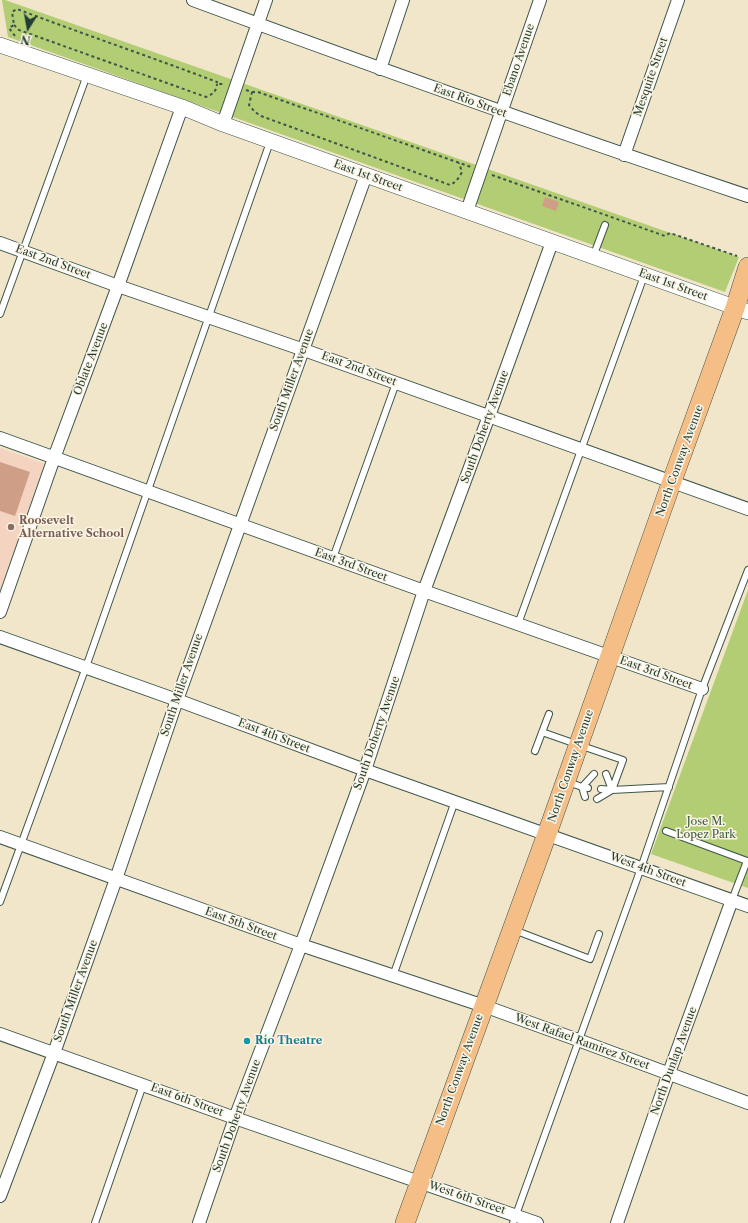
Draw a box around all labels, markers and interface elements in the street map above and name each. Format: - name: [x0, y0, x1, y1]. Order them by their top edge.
- north arrow: [8, 8, 48, 48]
- street label: Ebano Avenue: [500, 22, 538, 98]
- text: N: [20, 32, 32, 48]
- street label: Mesquite Street: [631, 36, 671, 118]
- street label: East Rio Street: [431, 82, 509, 120]
- street label: East 1st Street: [332, 157, 404, 195]
- street label: East 2nd Street: [14, 242, 92, 282]
- street label: East 1st Street: [637, 266, 709, 304]
- street label: Oblate Avenue: [71, 321, 111, 397]
- street label: South Miller Avenue: [267, 327, 317, 433]
- street label: East 2nd Street: [320, 349, 398, 389]
- street label: South Doherty Avenue: [458, 369, 512, 485]
- street label: North Conway Avenue: [654, 403, 706, 519]
- place label: Roosevelt Alternative School: [19, 514, 124, 540]
- marker: Roosevelt Alternative School: [6, 522, 16, 532]
- street label: East 3rd Street: [313, 546, 389, 584]
- street label: South Miller Avenue: [158, 632, 206, 738]
- street label: East 3rd Street: [618, 654, 694, 692]
- street label: South Doherty Avenue: [351, 675, 403, 791]
- street label: North Conway Avenue: [546, 708, 596, 824]
- street label: East 4th Street: [236, 716, 312, 756]
- park label: Jose M. Lopez Park: [676, 815, 736, 841]
- street label: West 4th Street: [608, 850, 688, 890]
- street label: East 5th Street: [203, 905, 279, 943]
- street label: South Miller Avenue: [51, 938, 101, 1044]
- street label: North Dunlap Avenue: [648, 1005, 700, 1117]
- street label: West Rafael Ramirez Street: [513, 1011, 651, 1073]
- street label: North Conway Avenue: [434, 1012, 486, 1128]
- place label: Río Theatre: [255, 1034, 322, 1048]
- marker: Río Theatre: [242, 1036, 252, 1046]
- street label: South Doherty Avenue: [210, 1058, 264, 1174]
- street label: East 6th Street: [149, 1081, 225, 1119]
- street label: West 6th Street: [427, 1179, 507, 1217]

